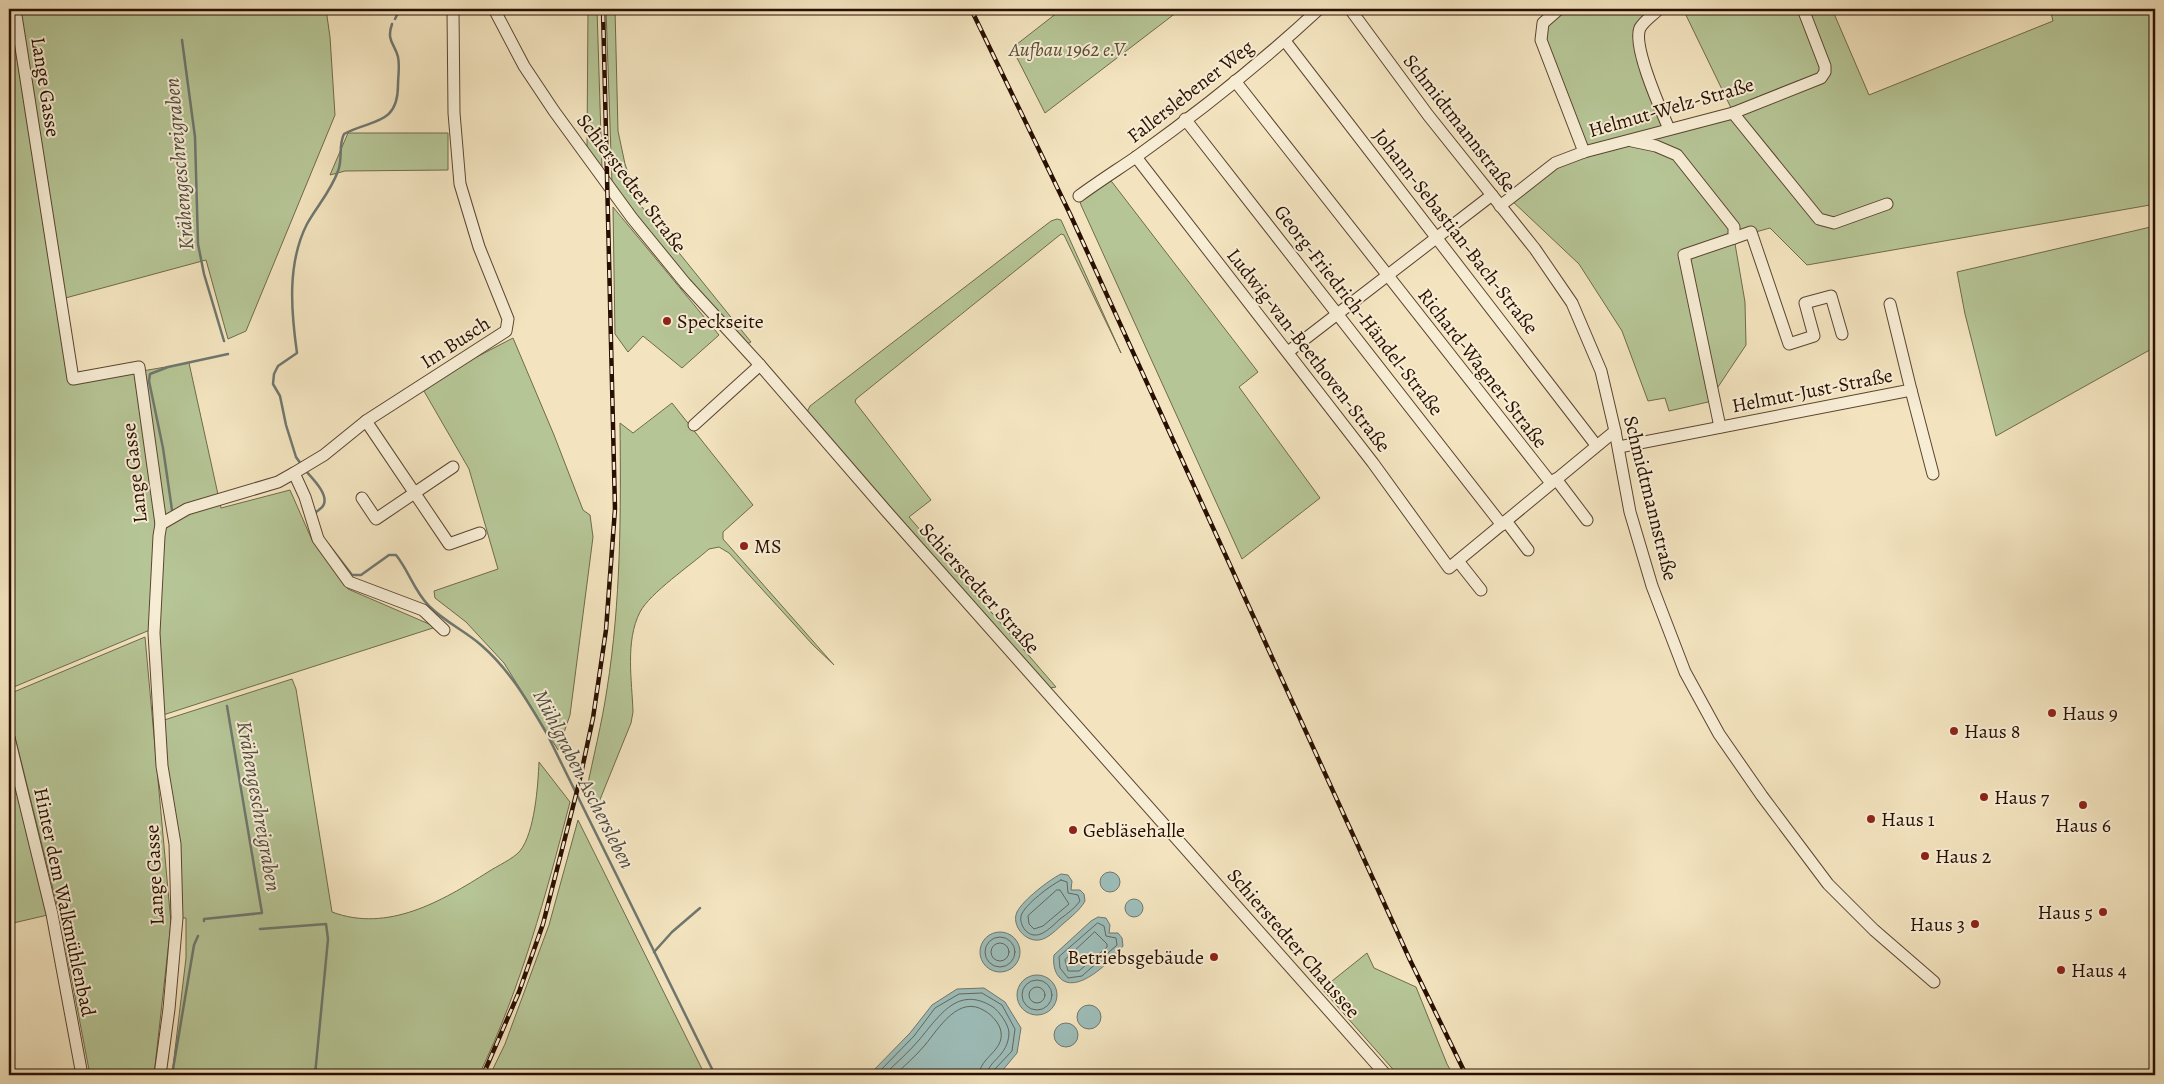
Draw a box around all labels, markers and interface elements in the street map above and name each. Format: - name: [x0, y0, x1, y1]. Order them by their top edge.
- street label: Fallerslebener Weg: [1121, 33, 1259, 149]
- street label: Lange Gasse: [24, 35, 67, 139]
- park label: Aufbau 1962 e.V.: [1008, 36, 1129, 63]
- street label: Schmidtmannstraße: [1397, 48, 1522, 198]
- street label: Helmut-Welz-Straße: [1585, 71, 1757, 144]
- water label: Krähengeschreigraben: [158, 77, 200, 251]
- street label: Schierstedter Straße: [570, 108, 693, 259]
- street label: Johann-Sebastian-Bach-Straße: [1367, 123, 1545, 340]
- street label: Georg-Friedrich-Händel-Straße: [1268, 199, 1450, 421]
- street label: Ludwig-van-Beethoven-Straße: [1220, 243, 1397, 458]
- street label: Richard-Wagner-Straße: [1412, 283, 1554, 454]
- place label: Speckseite: [677, 308, 764, 335]
- street label: Im Busch: [415, 310, 495, 375]
- marker: Speckseite: [661, 315, 673, 327]
- street label: Helmut-Just-Straße: [1729, 362, 1895, 419]
- street label: Schmidtmannstraße: [1617, 413, 1684, 583]
- street label: Lange Gasse: [115, 421, 154, 525]
- street label: Schierstedter Straße: [913, 517, 1046, 660]
- place label: MS: [754, 533, 782, 560]
- marker: MS: [738, 540, 750, 552]
- water label: Mühlgraben Aschersleben: [527, 684, 641, 874]
- place label: Haus 9: [2062, 700, 2118, 727]
- marker: Haus 9: [2046, 707, 2058, 719]
- water label: Krähengeschreigraben: [230, 718, 288, 894]
- place label: Haus 8: [1964, 718, 2021, 745]
- marker: Haus 8: [1948, 725, 1960, 737]
- place label: Haus 7: [1994, 784, 2050, 811]
- street label: Hinter dem Walkmühlenbad: [27, 785, 102, 1019]
- marker: Haus 7: [1978, 791, 1990, 803]
- marker: Haus 6: [2077, 799, 2089, 811]
- place label: Haus 1: [1881, 806, 1935, 833]
- place label: Haus 6: [2055, 812, 2111, 839]
- marker: Haus 1: [1865, 813, 1877, 825]
- place label: Gebläsehalle: [1083, 817, 1185, 844]
- street label: Lange Gasse: [138, 824, 171, 926]
- marker: Gebläsehalle: [1067, 824, 1079, 836]
- place label: Haus 2: [1935, 843, 1992, 870]
- marker: Haus 2: [1919, 850, 1931, 862]
- street label: Schierstedter Chaussee: [1221, 863, 1366, 1024]
- place label: Haus 5: [2038, 899, 2093, 926]
- marker: Haus 5: [2097, 906, 2109, 918]
- place label: Haus 3: [1910, 911, 1965, 938]
- marker: Haus 3: [1969, 918, 1981, 930]
- place label: Betriebsgebäude: [1067, 944, 1204, 971]
- marker: Betriebsgebäude: [1208, 951, 1220, 963]
- place label: Haus 4: [2071, 957, 2127, 984]
- marker: Haus 4: [2055, 964, 2067, 976]

